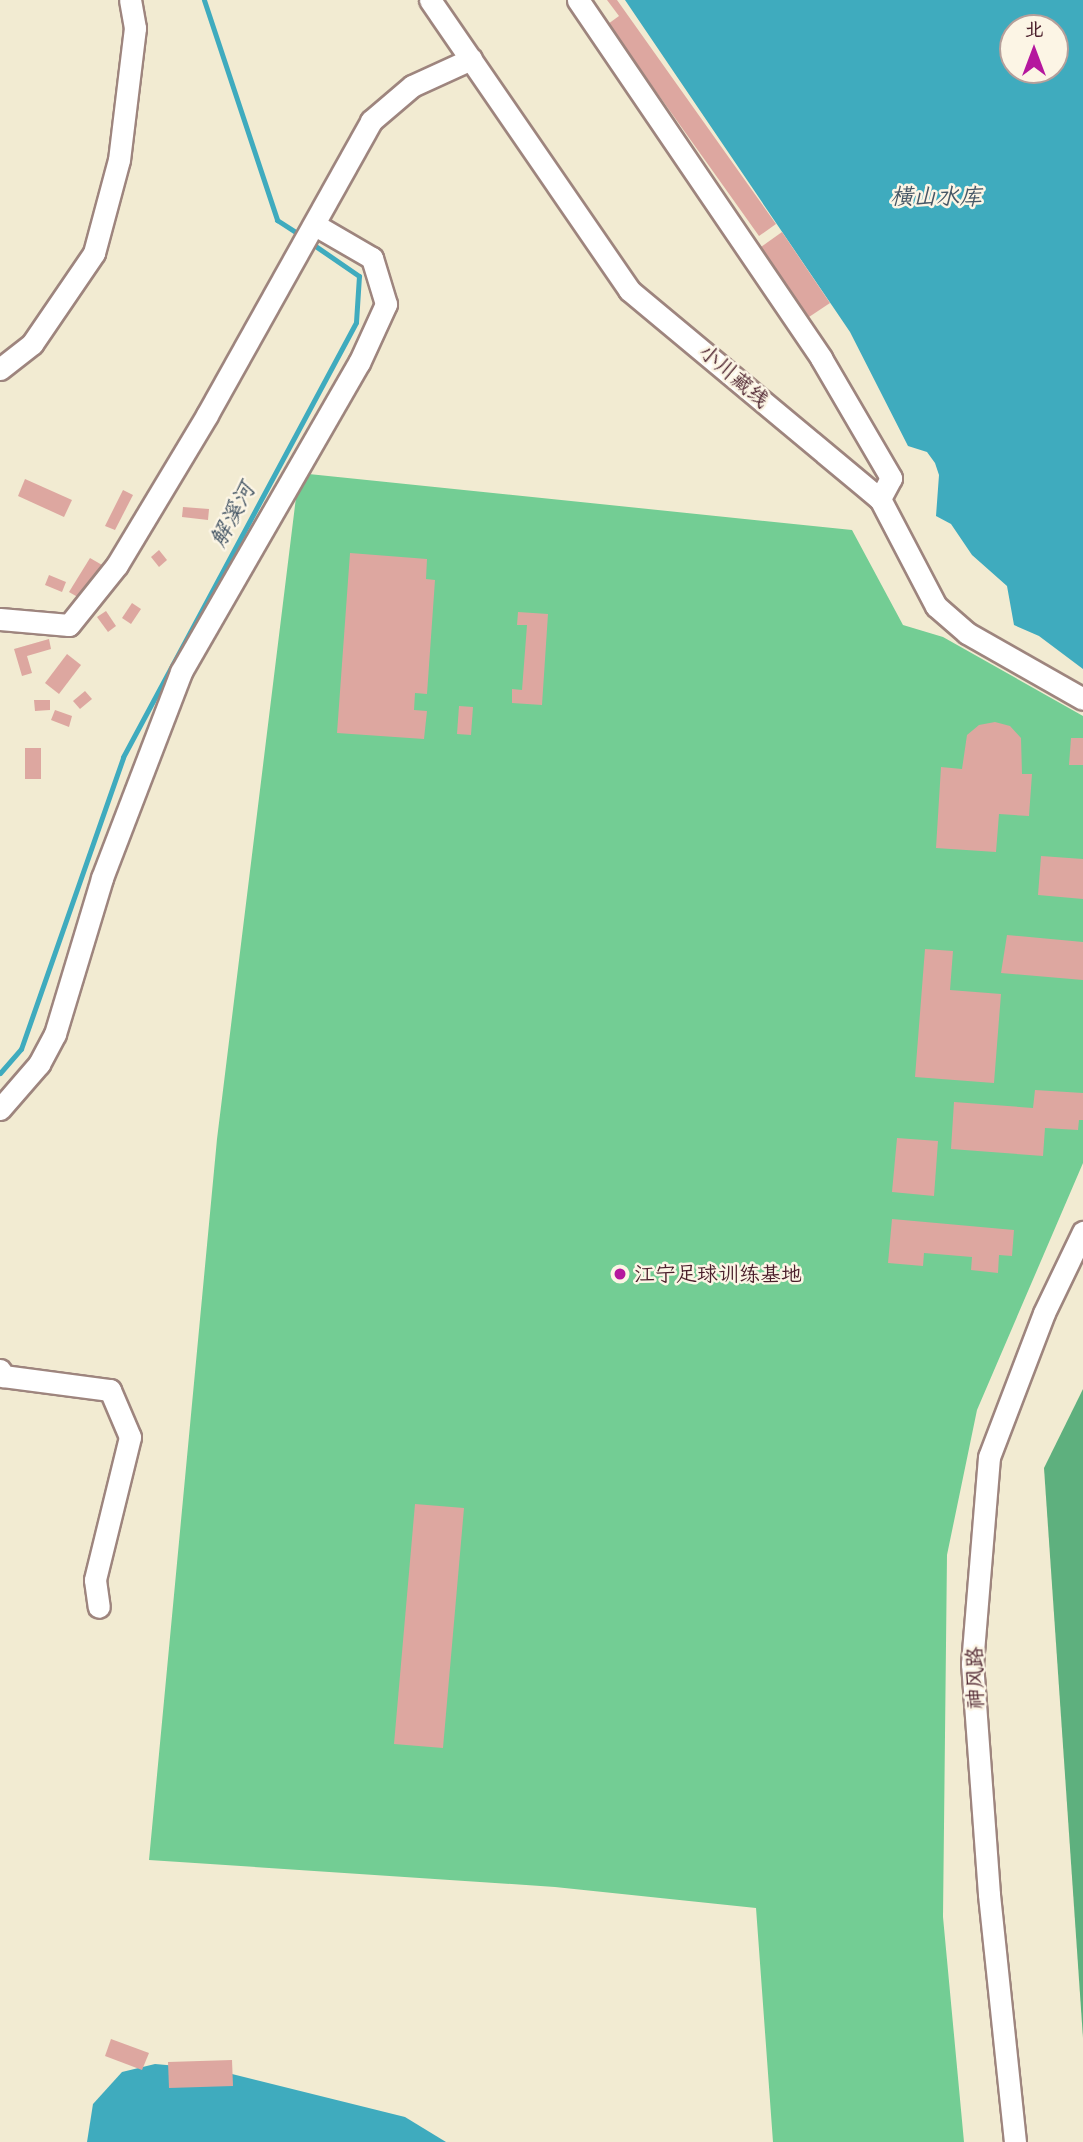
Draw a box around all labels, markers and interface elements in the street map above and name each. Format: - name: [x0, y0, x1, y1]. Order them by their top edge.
- text: 北: [1024, 13, 1044, 46]
- north arrow: [999, 14, 1069, 84]
- water label: 横山水库: [890, 183, 982, 211]
- street label: 小川藏线: [694, 339, 774, 413]
- water label: 解溪河: [205, 478, 261, 552]
- place label: 江宁足球训练基地: [634, 1261, 802, 1287]
- marker: 江宁足球训练基地: [612, 1266, 628, 1282]
- street label: 神风路: [962, 1646, 988, 1710]

